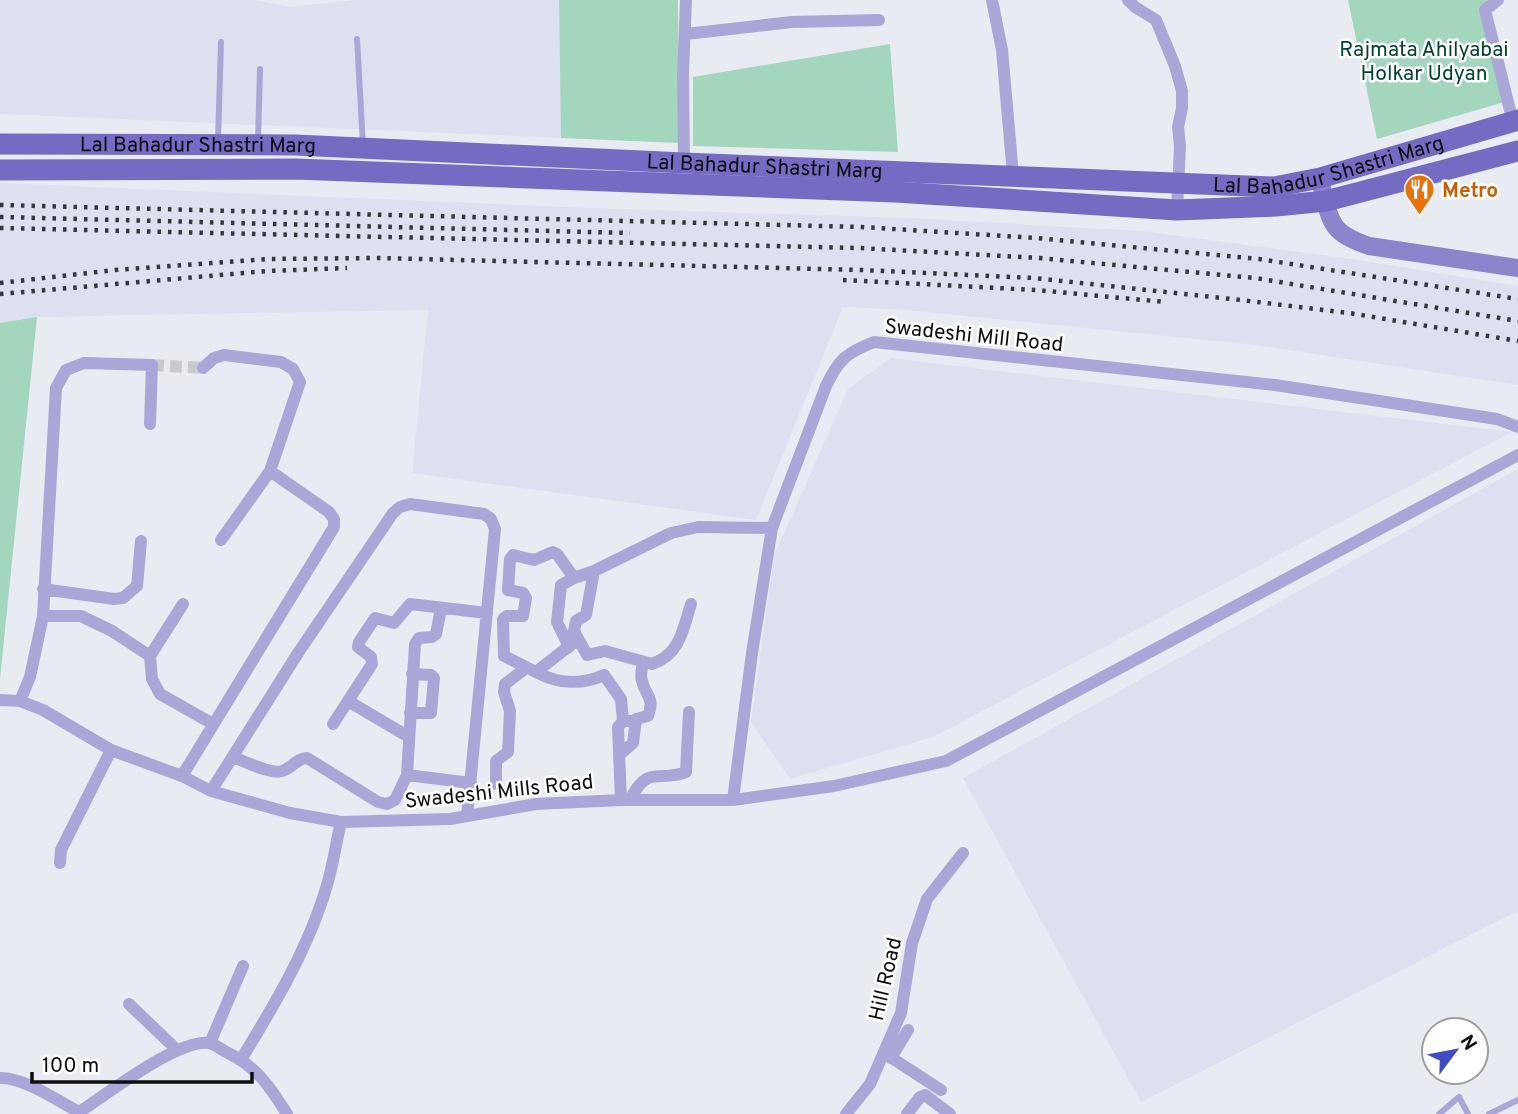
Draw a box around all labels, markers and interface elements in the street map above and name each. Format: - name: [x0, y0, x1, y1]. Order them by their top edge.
- park label: Rajmata Ahilyabai Holkar Udyan: [1339, 37, 1509, 88]
- street label: Lal Bahadur Shastri Marg: [1212, 130, 1447, 202]
- street label: Lal Bahadur Shastri Marg: [80, 132, 317, 161]
- street label: Lal Bahadur Shastri Marg: [646, 149, 883, 186]
- restaurant icon: Metro: [1402, 173, 1436, 217]
- place label: Metro: [1442, 178, 1498, 205]
- street label: Swadeshi Mill Road: [883, 314, 1065, 359]
- street label: Swadeshi Mills Road: [404, 769, 595, 816]
- street label: Hill Road: [864, 935, 909, 1024]
- north arrow: [1420, 1016, 1490, 1086]
- text: N: [1454, 1031, 1482, 1055]
- scale bar: [32, 1040, 252, 1084]
- text: 100 m: [42, 1053, 99, 1080]

